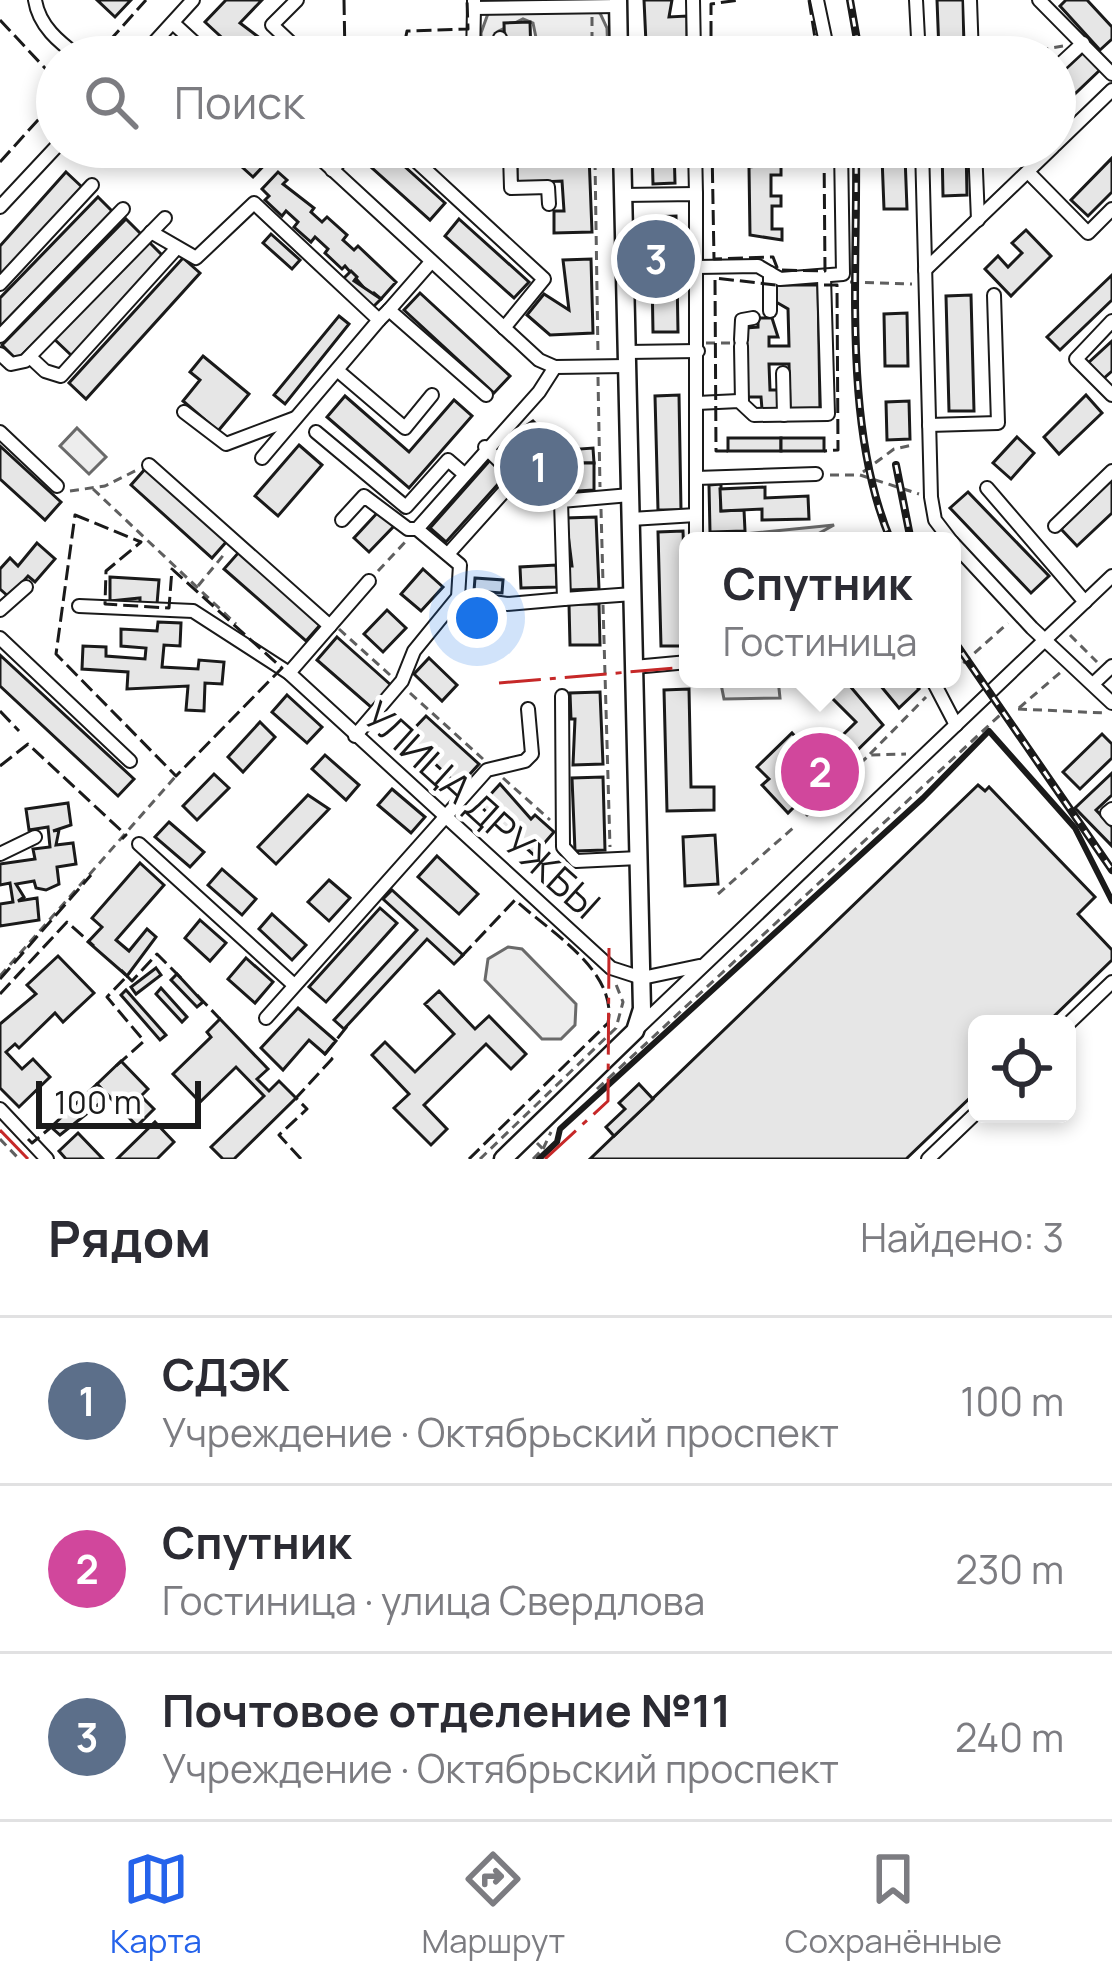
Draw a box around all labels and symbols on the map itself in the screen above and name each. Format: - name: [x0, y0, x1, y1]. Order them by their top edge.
- pin: 3: [617, 214, 695, 304]
- pin: 1: [500, 422, 578, 512]
- your location: [447, 588, 507, 648]
- street label: УЛИЦА ДРУЖБЫ: [353, 689, 613, 930]
- pin: 2: [781, 727, 859, 817]
- scale bar: [36, 1075, 201, 1128]

